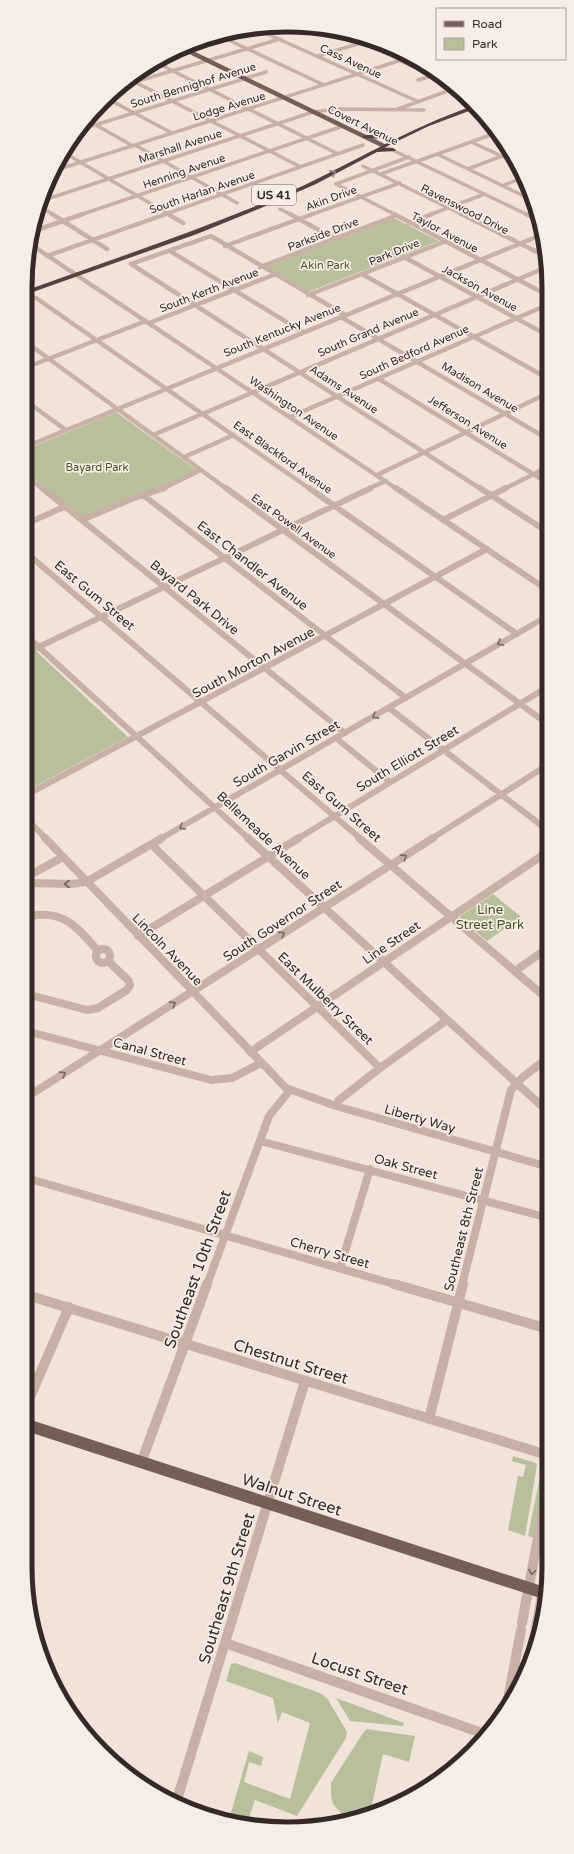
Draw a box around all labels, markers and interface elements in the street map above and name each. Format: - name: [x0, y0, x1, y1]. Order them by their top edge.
- legend: [436, 8, 566, 60]
- text: Road: [472, 17, 502, 31]
- text: Park: [472, 37, 498, 51]
- street label: Cass Avenue: [318, 41, 384, 81]
- street label: South Bennighof Avenue: [129, 60, 257, 111]
- street label: Lodge Avenue: [191, 89, 267, 124]
- street label: Covert Avenue: [325, 103, 400, 148]
- street label: Marshall Avenue: [137, 127, 223, 166]
- street label: Henning Avenue: [141, 151, 227, 192]
- street label: South Harlan Avenue: [148, 168, 257, 217]
- one-way arrow: [329, 170, 336, 178]
- street label: Ravenswood Drive: [419, 182, 511, 237]
- street label: Akin Drive: [304, 183, 359, 214]
- road number: US 41: [252, 185, 296, 205]
- street label: Taylor Avenue: [409, 209, 480, 255]
- street label: Parkside Drive: [286, 215, 360, 254]
- street label: Park Drive: [367, 236, 421, 269]
- park label: Akin Park: [300, 259, 350, 272]
- street label: Jackson Avenue: [440, 262, 520, 314]
- street label: South Kerth Avenue: [158, 266, 260, 315]
- street label: South Kentucky Avenue: [222, 301, 343, 360]
- street label: South Grand Avenue: [316, 305, 421, 360]
- street label: South Bedford Avenue: [357, 322, 471, 382]
- street label: Madison Avenue: [439, 359, 521, 416]
- street label: Adams Avenue: [307, 363, 380, 416]
- street label: Washington Avenue: [247, 374, 341, 443]
- street label: Jefferson Avenue: [426, 393, 510, 452]
- street label: East Blackford Avenue: [231, 418, 335, 496]
- park label: Bayard Park: [65, 461, 129, 474]
- street label: East Powell Avenue: [249, 491, 339, 562]
- street label: East Chandler Avenue: [194, 518, 311, 614]
- street label: East Gum Street: [51, 557, 138, 634]
- street label: Bayard Park Drive: [147, 557, 242, 639]
- street label: South Morton Avenue: [190, 624, 317, 702]
- one-way arrow: [497, 639, 504, 646]
- one-way arrow: [372, 711, 379, 718]
- street label: South Garvin Street: [230, 717, 343, 791]
- street label: South Elliott Street: [353, 722, 462, 796]
- street label: East Gum Street: [298, 768, 384, 846]
- street label: Bellemeade Avenue: [213, 788, 313, 883]
- one-way arrow: [179, 823, 186, 830]
- one-way arrow: [399, 854, 406, 861]
- street label: South Governor Street: [220, 876, 345, 965]
- one-way arrow: [64, 880, 70, 888]
- park label: Line Street Park: [456, 902, 524, 933]
- street label: Lincoln Avenue: [129, 910, 206, 989]
- street label: Line Street: [360, 918, 424, 968]
- one-way arrow: [278, 932, 285, 939]
- street label: East Mulberry Street: [274, 949, 376, 1048]
- one-way arrow: [168, 1002, 175, 1009]
- street label: Canal Street: [111, 1034, 188, 1069]
- one-way arrow: [59, 1071, 66, 1079]
- street label: Liberty Way: [382, 1101, 457, 1137]
- street label: Oak Street: [372, 1151, 439, 1183]
- street label: Southeast 8th Street: [441, 1165, 487, 1293]
- street label: Southeast 10th Street: [160, 1187, 236, 1351]
- street label: Cherry Street: [288, 1234, 371, 1272]
- street label: Chestnut Street: [231, 1335, 351, 1389]
- street label: Walnut Street: [239, 1469, 344, 1521]
- street label: Southeast 9th Street: [194, 1510, 259, 1666]
- one-way arrow: [528, 1569, 536, 1575]
- street label: Locust Street: [309, 1648, 411, 1700]

